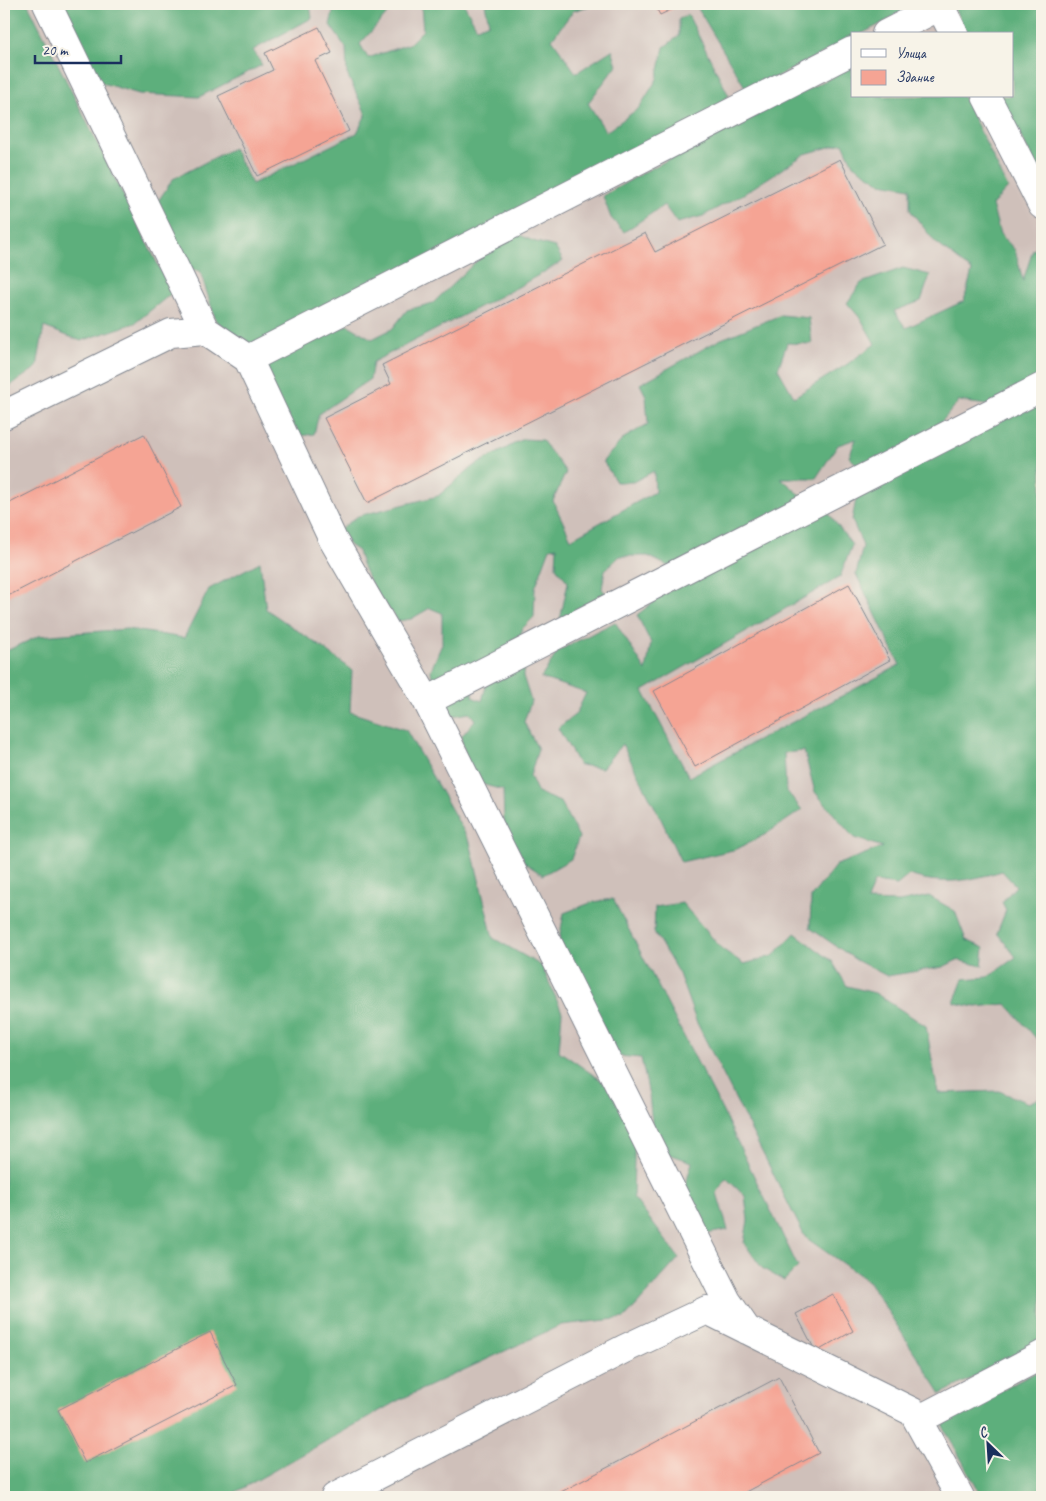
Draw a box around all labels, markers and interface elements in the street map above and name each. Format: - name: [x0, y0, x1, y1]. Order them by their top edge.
- scale bar: [35, 32, 121, 64]
- legend: [851, 32, 1014, 98]
- text: 20 m: [42, 41, 69, 60]
- text: Улица: [896, 44, 927, 63]
- text: Здание: [896, 68, 935, 87]
- north arrow: [964, 1418, 1014, 1468]
- text: С: [976, 1423, 991, 1442]

